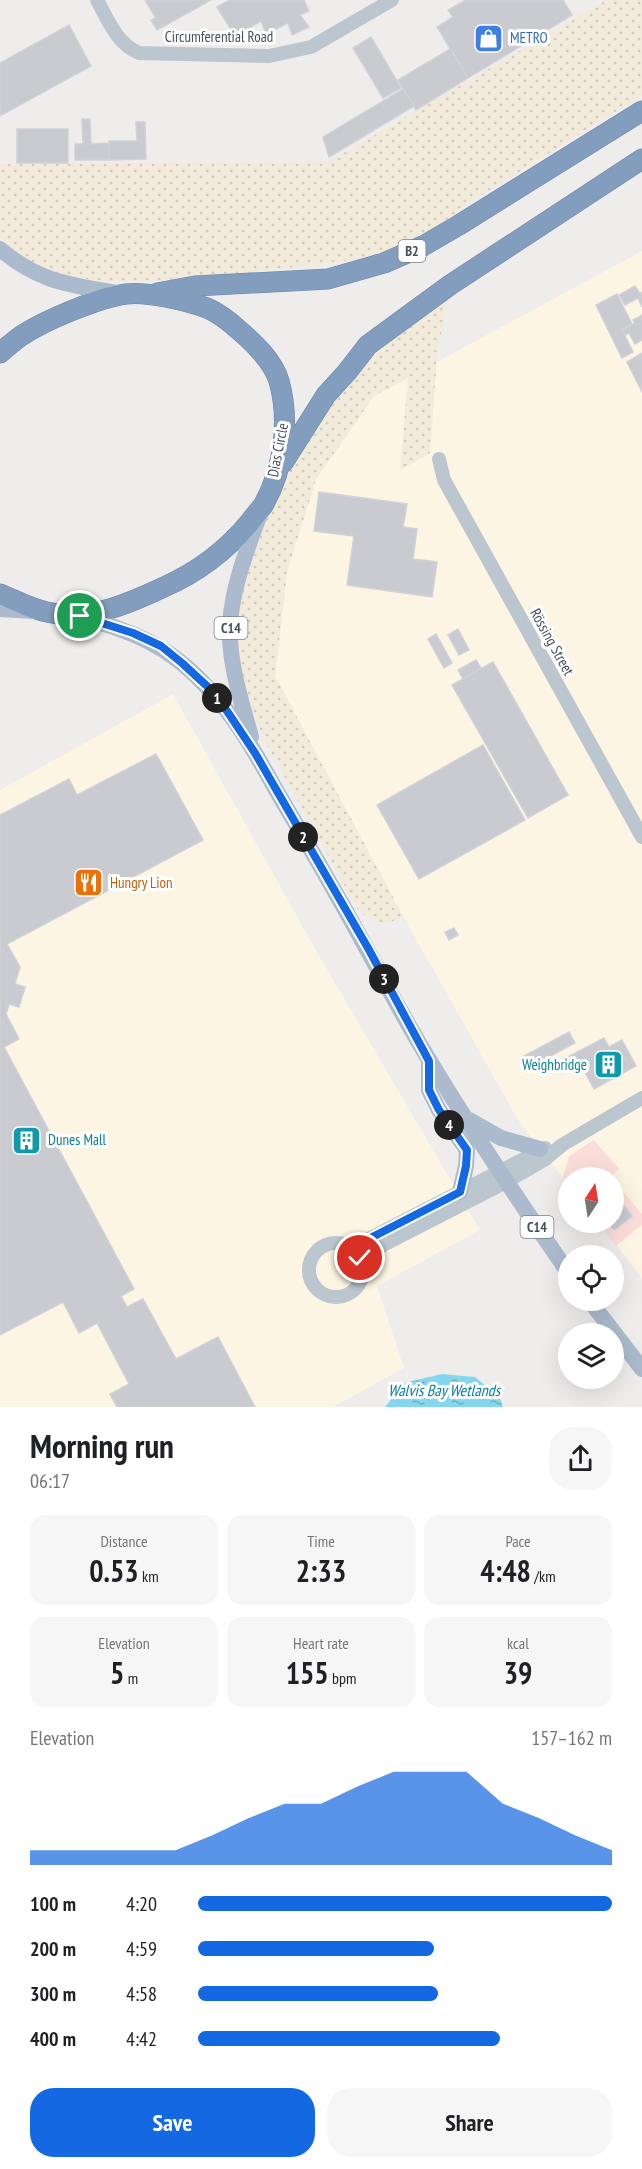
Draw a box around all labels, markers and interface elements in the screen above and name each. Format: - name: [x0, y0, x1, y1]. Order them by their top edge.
- shop icon: METRO: [473, 22, 505, 54]
- street label: Circumferential Road: [165, 27, 273, 46]
- place label: METRO: [510, 28, 548, 47]
- road number: B2: [398, 240, 426, 262]
- street label: Dias Circle: [263, 421, 292, 479]
- pin: [54, 590, 105, 641]
- icon: arrive: [63, 599, 96, 632]
- street label: Rössing Street: [526, 605, 579, 679]
- road number: C14: [214, 617, 248, 639]
- pin: 1: [202, 683, 232, 713]
- text: 1: [213, 688, 221, 708]
- pin: 2: [288, 822, 318, 852]
- text: 2: [299, 827, 307, 847]
- restaurant icon: Hungry Lion: [73, 867, 105, 899]
- place label: Hungry Lion: [110, 873, 173, 892]
- pin: 3: [369, 964, 399, 994]
- text: 3: [380, 969, 388, 989]
- building icon: Weighbridge: [592, 1049, 624, 1081]
- place label: Weighbridge: [522, 1055, 587, 1074]
- pin: 4: [434, 1110, 464, 1140]
- text: 4: [445, 1115, 453, 1135]
- building icon: Dunes Mall: [11, 1124, 43, 1156]
- place label: Dunes Mall: [48, 1130, 106, 1149]
- north arrow: [558, 1167, 624, 1233]
- map controls: [558, 1167, 624, 1389]
- road number: C14: [520, 1216, 554, 1238]
- pin: [334, 1232, 385, 1283]
- icon: check: [343, 1241, 376, 1274]
- button: locate: [558, 1245, 624, 1311]
- button: layers: [558, 1323, 624, 1389]
- water label: Walvis Bay Wetlands: [388, 1380, 502, 1400]
- text: Morning run: [30, 1424, 174, 1467]
- button: share: [549, 1427, 612, 1490]
- text: 06:17: [30, 1468, 70, 1494]
- text: Distance: [100, 1531, 148, 1551]
- text: Time: [307, 1531, 335, 1551]
- text: Pace: [505, 1531, 531, 1551]
- text: 0.53: [89, 1551, 139, 1590]
- text: 2:33: [296, 1551, 346, 1590]
- text: 4:48: [480, 1551, 531, 1590]
- text: km: [139, 1566, 159, 1586]
- text: /km: [531, 1566, 556, 1586]
- text: Elevation: [98, 1633, 150, 1653]
- text: Heart rate: [293, 1633, 349, 1653]
- text: kcal: [507, 1633, 529, 1653]
- text: 5: [110, 1653, 124, 1692]
- text: 155: [286, 1653, 329, 1692]
- text: 39: [504, 1653, 532, 1692]
- text: m: [124, 1668, 138, 1688]
- text: bpm: [329, 1668, 356, 1688]
- text: Elevation: [30, 1725, 94, 1751]
- text: 157–162 m: [531, 1725, 612, 1751]
- text: 100 m: [30, 1891, 76, 1917]
- text: 4:20: [126, 1891, 157, 1917]
- text: 200 m: [30, 1936, 76, 1962]
- text: 4:59: [126, 1936, 157, 1962]
- text: 300 m: [30, 1981, 76, 2007]
- text: 4:58: [126, 1981, 157, 2007]
- text: 400 m: [30, 2026, 76, 2052]
- text: 4:42: [126, 2026, 157, 2052]
- button: Save: [30, 2088, 315, 2157]
- button: Share: [327, 2088, 612, 2157]

